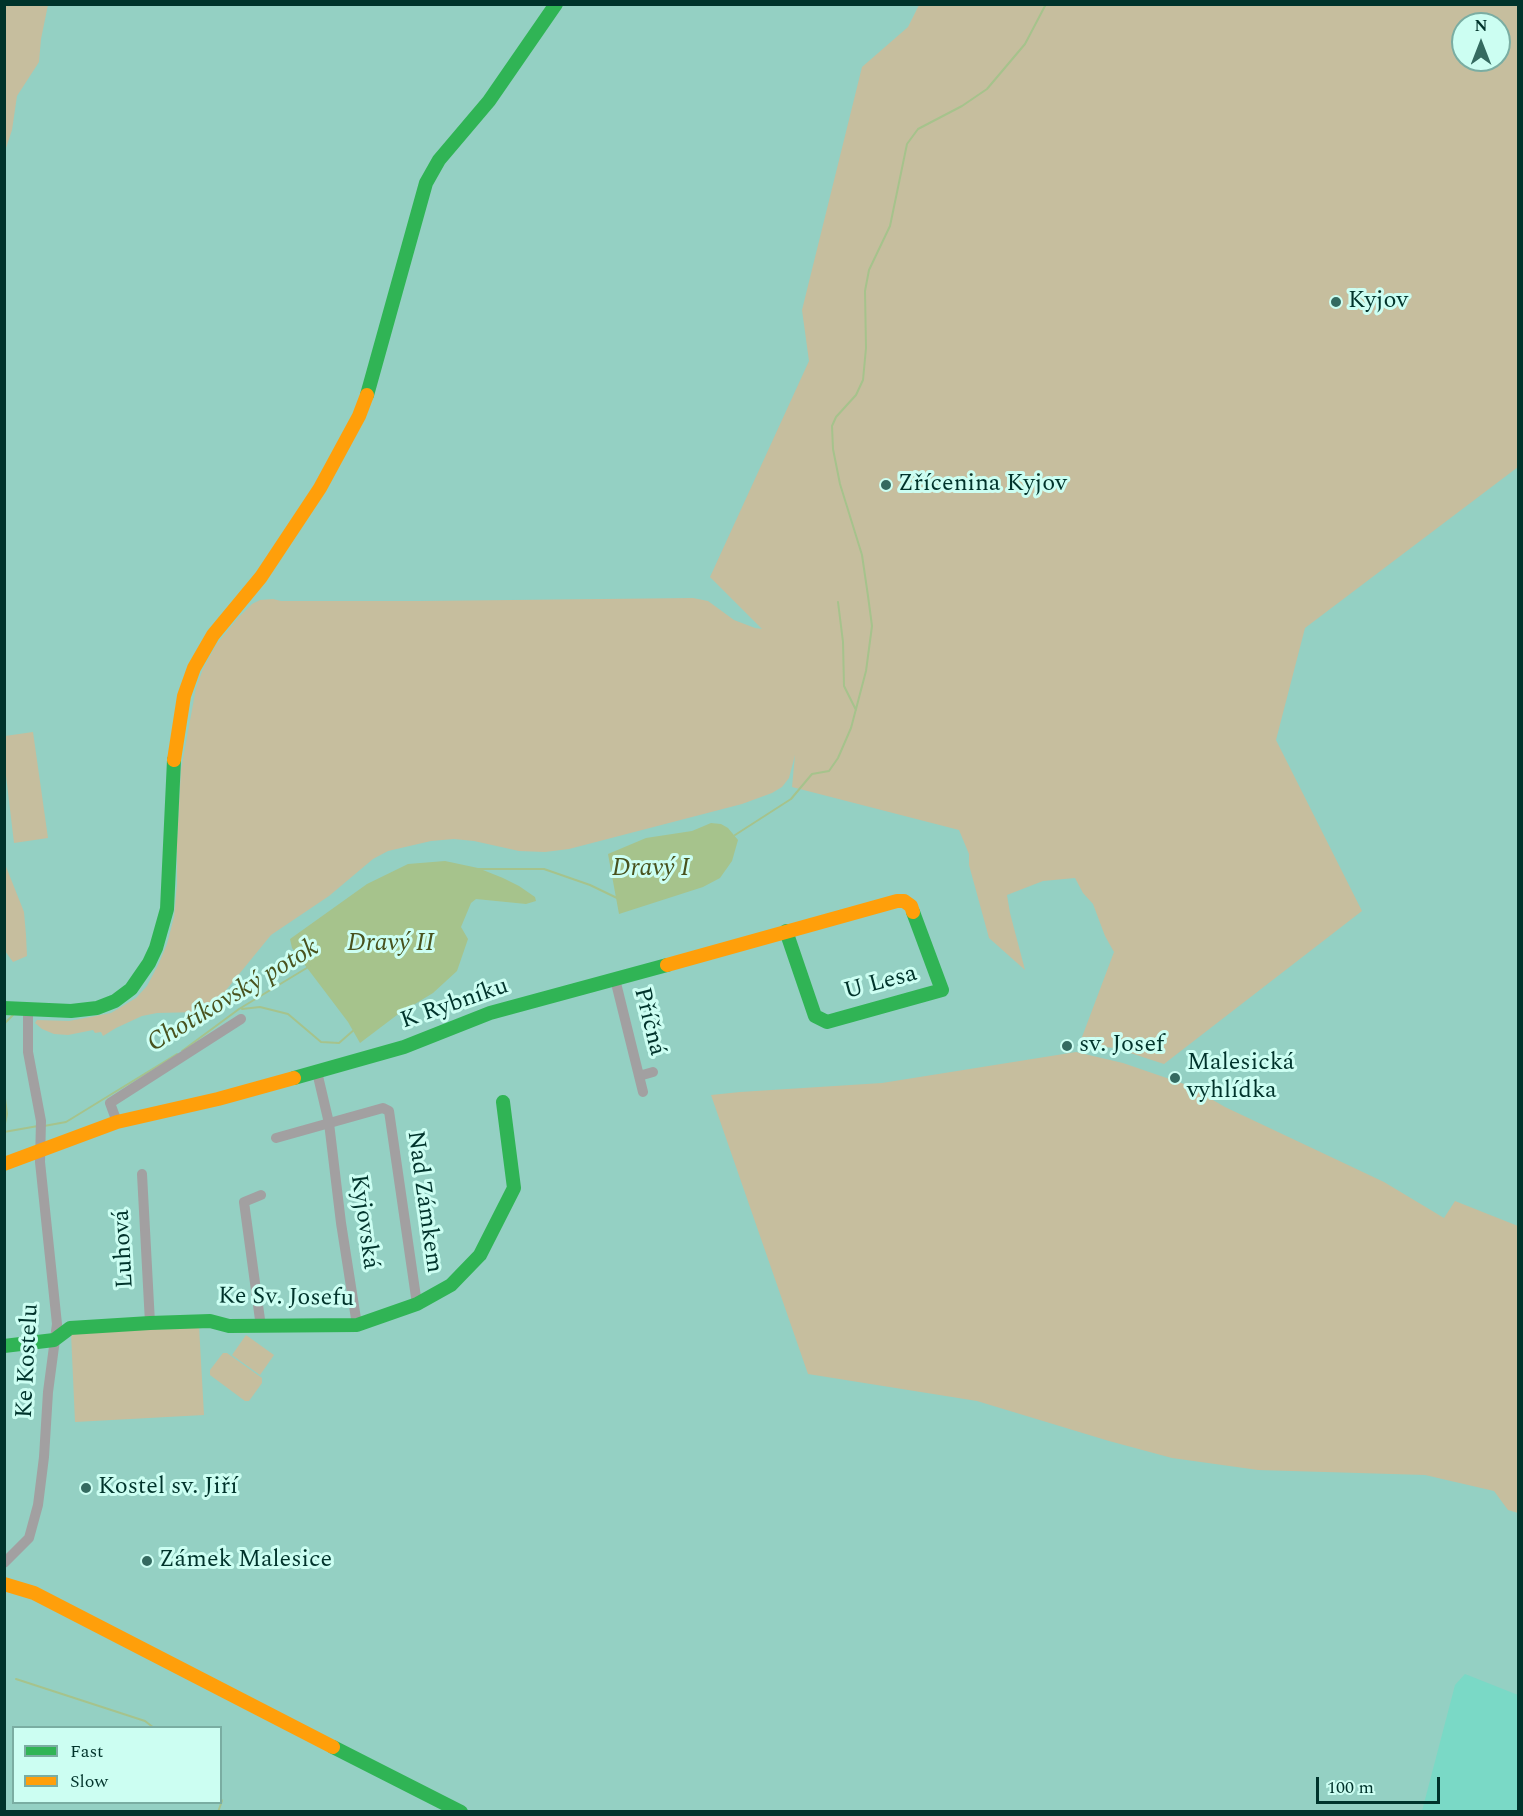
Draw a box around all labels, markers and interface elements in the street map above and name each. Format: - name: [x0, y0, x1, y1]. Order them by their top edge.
- north arrow: [1451, 12, 1511, 72]
- text: N: [1474, 14, 1488, 38]
- place label: Kyjov: [1348, 288, 1408, 316]
- marker: Kyjov: [1329, 295, 1343, 309]
- place label: Zřícenina Kyjov: [898, 471, 1067, 499]
- marker: Zřícenina Kyjov: [879, 478, 893, 492]
- water label: Dravý I: [612, 854, 690, 886]
- water label: Dravý II: [347, 929, 435, 961]
- water label: Chotíkovský potok: [143, 934, 325, 1060]
- street label: U Lesa: [841, 960, 921, 1008]
- street label: K Rybníku: [397, 973, 513, 1037]
- street label: Příčná: [626, 985, 670, 1059]
- place label: sv. Josef: [1079, 1032, 1164, 1060]
- marker: sv. Josef: [1060, 1039, 1074, 1053]
- place label: Malesická vyhlídka: [1187, 1050, 1294, 1106]
- marker: Malesická vyhlídka: [1168, 1071, 1182, 1085]
- street label: Nad Zámkem: [399, 1129, 447, 1275]
- street label: Kyjovská: [342, 1173, 384, 1271]
- street label: Luhová: [109, 1209, 141, 1289]
- street label: Ke Sv. Josefu: [218, 1283, 354, 1315]
- street label: Ke Kostelu: [12, 1303, 46, 1419]
- place label: Kostel sv. Jiří: [98, 1474, 238, 1502]
- marker: Kostel sv. Jiří: [79, 1481, 93, 1495]
- place label: Zámek Malesice: [159, 1547, 332, 1575]
- marker: Zámek Malesice: [140, 1554, 154, 1568]
- legend: [12, 1726, 222, 1804]
- text: Fast: [70, 1738, 103, 1765]
- scale bar: [1319, 1765, 1444, 1803]
- text: Slow: [70, 1768, 108, 1795]
- text: 100 m: [1327, 1774, 1374, 1801]

